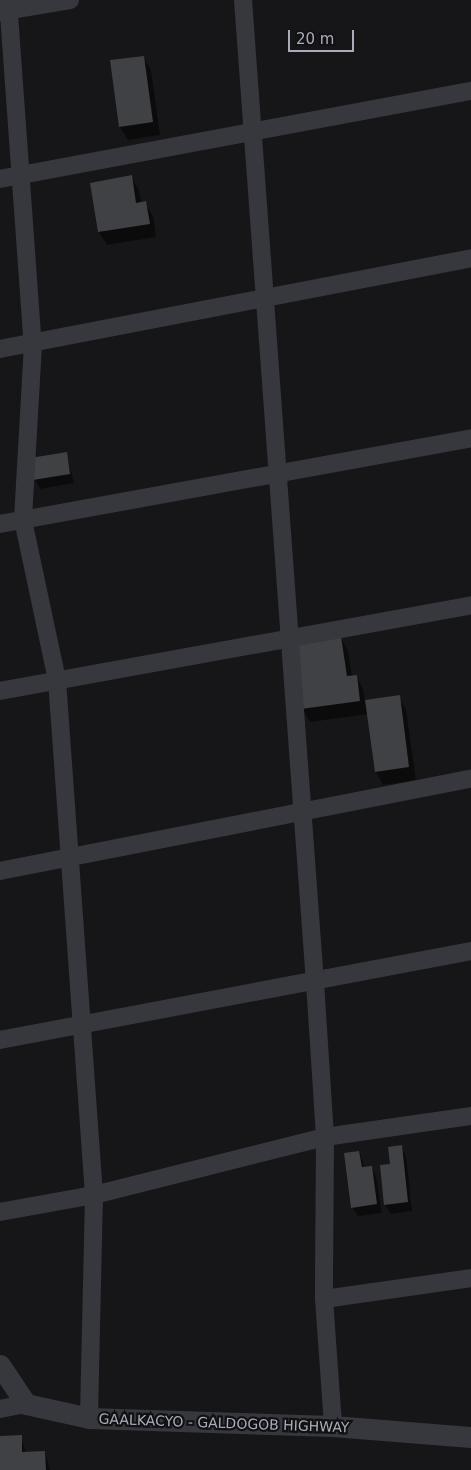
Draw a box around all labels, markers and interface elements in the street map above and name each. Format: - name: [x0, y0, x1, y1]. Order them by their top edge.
- scale bar: [291, 20, 357, 52]
- text: 20 m: [296, 30, 334, 48]
- street label: GAALKACYO - GALDOGOB HIGHWAY: [98, 1410, 350, 1436]

